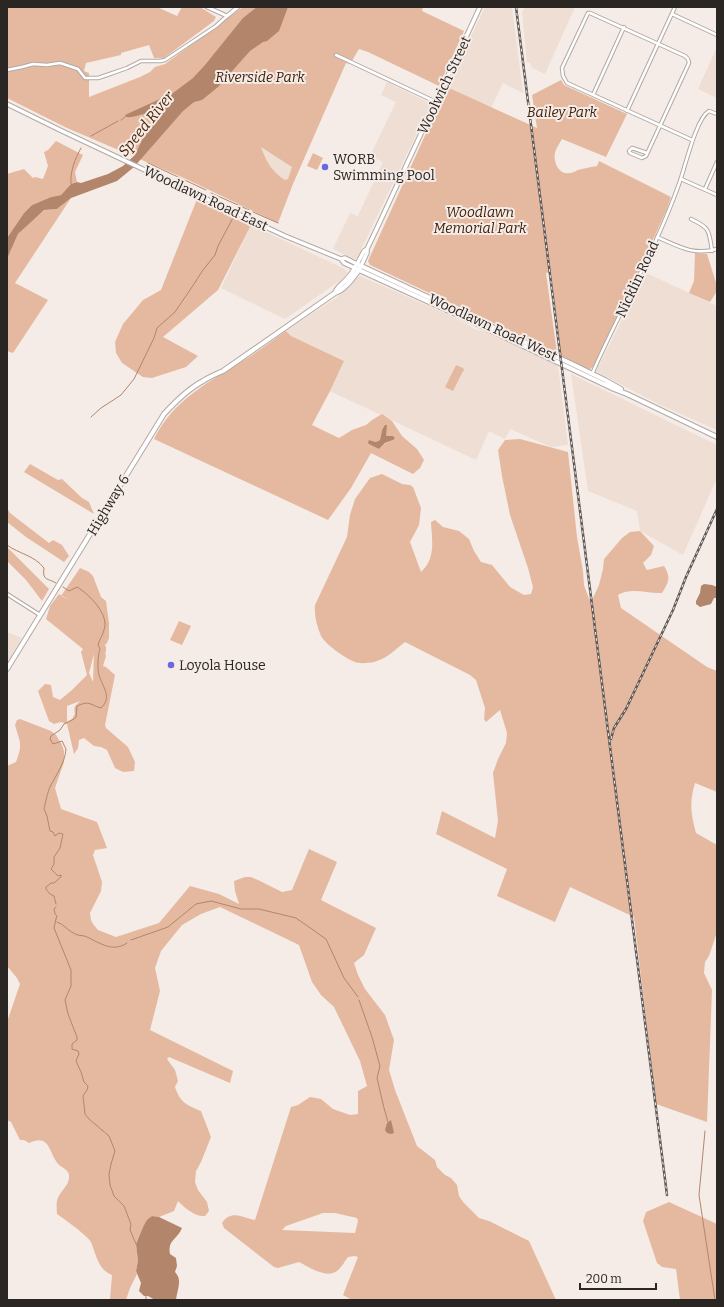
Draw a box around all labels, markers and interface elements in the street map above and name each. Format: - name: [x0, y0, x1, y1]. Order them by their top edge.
- street label: Woolwich Street: [414, 33, 475, 137]
- park label: Riverside Park: [215, 69, 305, 86]
- water label: Speed River: [114, 87, 178, 160]
- park label: Bailey Park: [527, 104, 598, 121]
- place label: WORB Swimming Pool: [333, 151, 435, 184]
- street label: Woodlawn Road East: [141, 162, 271, 235]
- marker: WORB Swimming Pool: [320, 162, 330, 172]
- park label: Woodlawn Memorial Park: [433, 204, 527, 237]
- street label: Nicklin Road: [612, 238, 663, 320]
- street label: Woodlawn Road West: [426, 290, 560, 365]
- street label: Highway 6: [84, 472, 133, 539]
- place label: Loyola House: [179, 657, 266, 674]
- marker: Loyola House: [166, 660, 176, 670]
- scale bar: [580, 1265, 656, 1291]
- text: 200 m: [586, 1272, 622, 1286]

